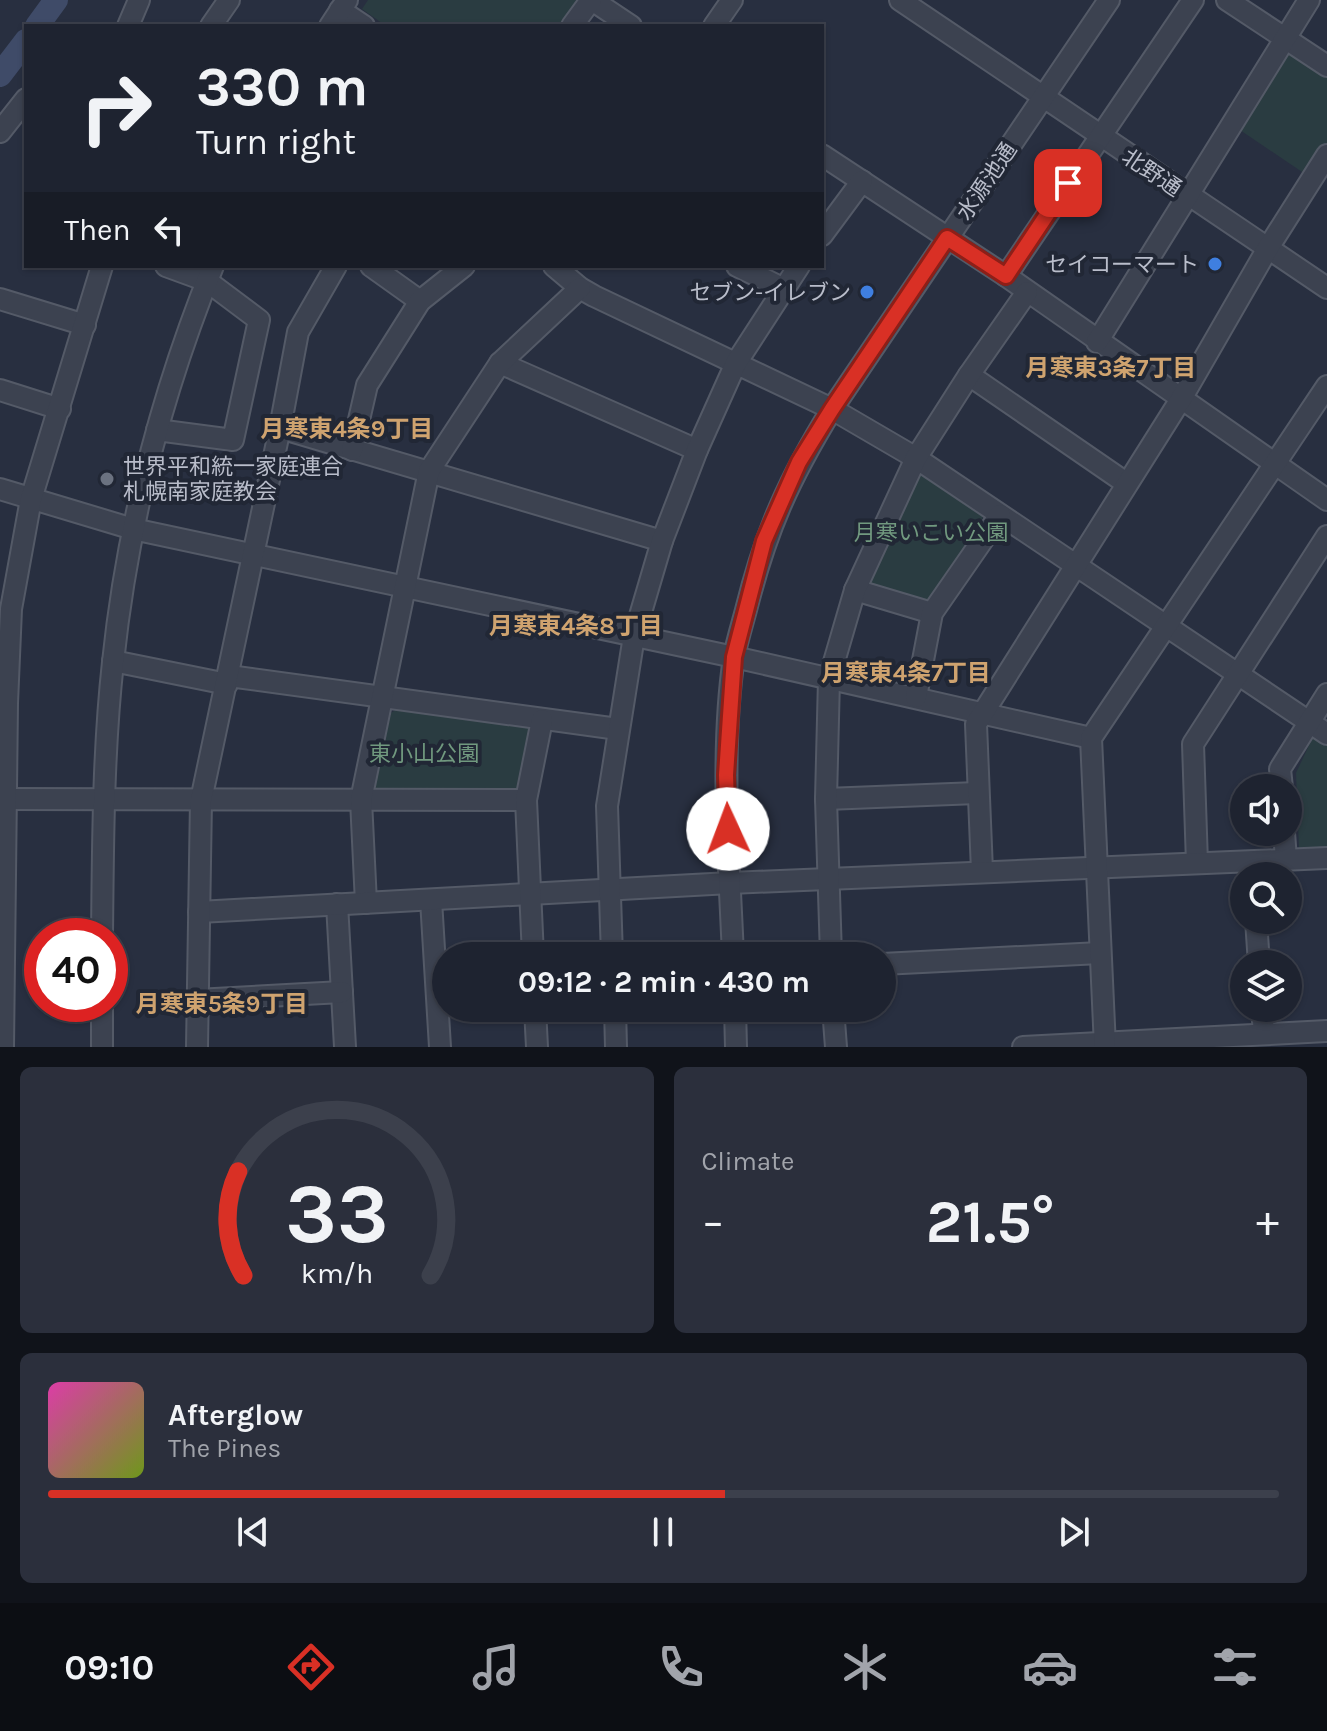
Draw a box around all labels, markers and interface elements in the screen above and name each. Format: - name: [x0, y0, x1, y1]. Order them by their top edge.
- text: 330 m: [196, 54, 368, 119]
- icon: right: [64, 56, 168, 160]
- text: Turn right: [196, 121, 356, 163]
- street label: 水源池通: [951, 138, 1022, 225]
- street label: 北野通: [1117, 144, 1186, 202]
- pin: [1034, 149, 1102, 217]
- icon: arrive: [1046, 161, 1090, 205]
- icon: left: [147, 208, 191, 252]
- text: Then: [64, 212, 131, 248]
- place label: セイコーマート: [1045, 252, 1199, 278]
- marker: セイコーマート: [1206, 255, 1224, 273]
- place label: セブン-イレブン: [689, 280, 851, 306]
- marker: セブン-イレブン: [858, 283, 876, 301]
- district label: 月寒東3条7丁目: [1026, 354, 1196, 382]
- district label: 月寒東4条9丁目: [261, 415, 433, 443]
- place label: 世界平和統一家庭連合 札幌南家庭教会: [123, 454, 343, 505]
- marker: 世界平和統一家庭連合 札幌南家庭教会: [98, 470, 116, 488]
- park label: 月寒いこい公園: [854, 520, 1008, 546]
- district label: 月寒東4条8丁目: [489, 612, 663, 640]
- district label: 月寒東4条7丁目: [821, 659, 991, 687]
- park label: 東小山公園: [369, 741, 479, 767]
- map controls: [1230, 774, 1302, 1022]
- button: sound: [1230, 774, 1302, 846]
- position arrow: [686, 787, 770, 871]
- button: search: [1230, 862, 1302, 934]
- speed limit sign: 40: [24, 918, 128, 1022]
- button: layers: [1230, 950, 1302, 1022]
- text: 09:12 · 2 min · 430 m: [518, 964, 810, 1000]
- district label: 月寒東5条9丁目: [136, 990, 308, 1018]
- text: Climate: [702, 1146, 794, 1177]
- text: 33: [285, 1166, 389, 1263]
- text: 21.5°: [926, 1187, 1055, 1257]
- text: −: [702, 1196, 725, 1247]
- text: +: [1256, 1196, 1279, 1247]
- text: km/h: [301, 1257, 373, 1290]
- text: Afterglow: [168, 1397, 303, 1433]
- text: The Pines: [168, 1433, 281, 1464]
- icon: previous: [231, 1510, 275, 1554]
- icon: pause: [641, 1510, 685, 1554]
- icon: next: [1052, 1510, 1096, 1554]
- icon: directions: [283, 1639, 339, 1695]
- icon: music: [468, 1639, 524, 1695]
- icon: phone: [653, 1639, 709, 1695]
- icon: climate: [837, 1639, 893, 1695]
- icon: car: [1022, 1639, 1078, 1695]
- icon: filters: [1207, 1639, 1263, 1695]
- text: 09:10: [64, 1646, 154, 1688]

